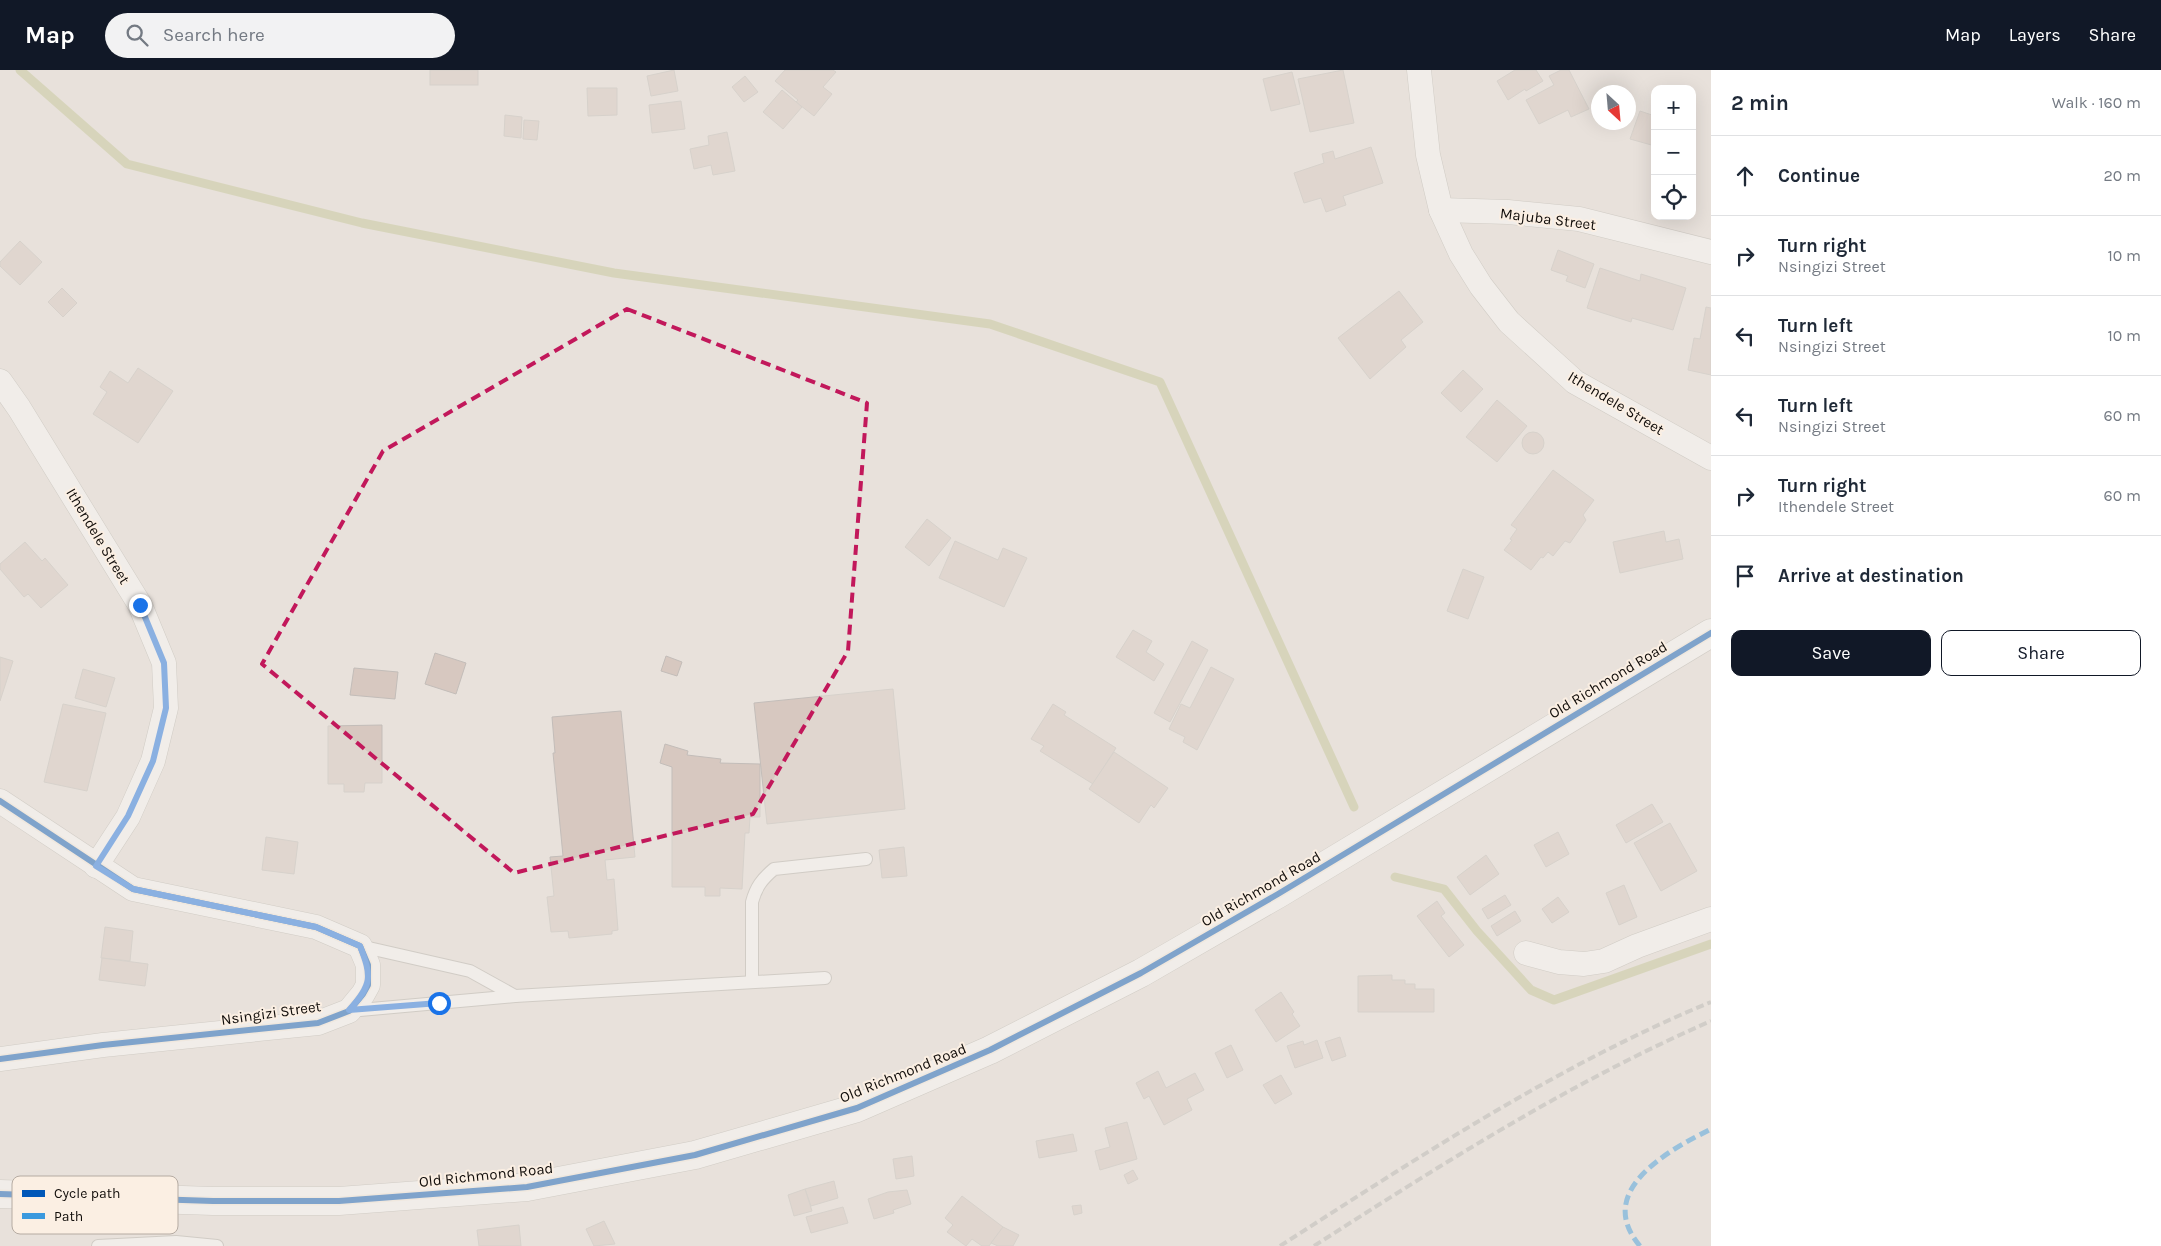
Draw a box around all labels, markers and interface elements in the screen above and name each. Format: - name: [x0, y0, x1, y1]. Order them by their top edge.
- search box: [105, 13, 455, 58]
- text: Map: [25, 21, 75, 49]
- icon: search: [123, 21, 151, 49]
- text: Search here: [163, 24, 265, 46]
- text: Map: [1945, 24, 1981, 46]
- text: Layers: [2009, 24, 2061, 46]
- text: Share: [2089, 24, 2136, 46]
- north arrow: [1591, 85, 1636, 130]
- map controls: [1651, 85, 1696, 220]
- button: +: [1651, 85, 1696, 130]
- text: 2 min: [1731, 91, 1789, 115]
- text: Walk · 160 m: [2052, 93, 2141, 112]
- button: −: [1651, 130, 1696, 175]
- icon: ahead: [1731, 162, 1759, 190]
- text: Continue: [1778, 165, 1860, 187]
- text: 20 m: [2103, 166, 2141, 185]
- button: locate: [1651, 175, 1696, 220]
- street label: Majuba Street: [1499, 204, 1597, 234]
- text: Turn right: [1778, 235, 1867, 257]
- icon: right: [1731, 242, 1759, 270]
- text: 10 m: [2107, 246, 2141, 265]
- text: Nsingizi Street: [1778, 257, 1886, 276]
- text: Turn left: [1778, 315, 1853, 337]
- icon: left: [1731, 322, 1759, 350]
- text: 10 m: [2107, 326, 2141, 345]
- text: Nsingizi Street: [1778, 337, 1886, 356]
- street label: Ithendele Street: [1565, 367, 1668, 439]
- text: Turn left: [1778, 395, 1853, 417]
- icon: left: [1731, 402, 1759, 430]
- text: 60 m: [2104, 406, 2141, 425]
- text: Nsingizi Street: [1778, 417, 1886, 436]
- text: Turn right: [1778, 475, 1867, 497]
- icon: right: [1731, 482, 1759, 510]
- street label: Ithendele Street: [62, 485, 134, 588]
- text: 60 m: [2104, 486, 2141, 505]
- text: Ithendele Street: [1778, 497, 1894, 516]
- icon: arrive: [1731, 562, 1759, 590]
- text: Arrive at destination: [1778, 565, 1964, 587]
- route end: [129, 594, 152, 617]
- button: Save: [1731, 630, 1931, 676]
- button: Share: [1941, 630, 2141, 676]
- street label: Old Richmond Road: [1545, 638, 1671, 722]
- street label: Old Richmond Road: [1198, 847, 1324, 931]
- route start: [428, 992, 451, 1015]
- street label: Nsingizi Street: [220, 997, 323, 1029]
- street label: Old Richmond Road: [837, 1039, 969, 1107]
- street label: Old Richmond Road: [418, 1159, 554, 1191]
- legend: [12, 1176, 178, 1234]
- text: Cycle path: [54, 1185, 120, 1202]
- text: Path: [54, 1208, 83, 1225]

